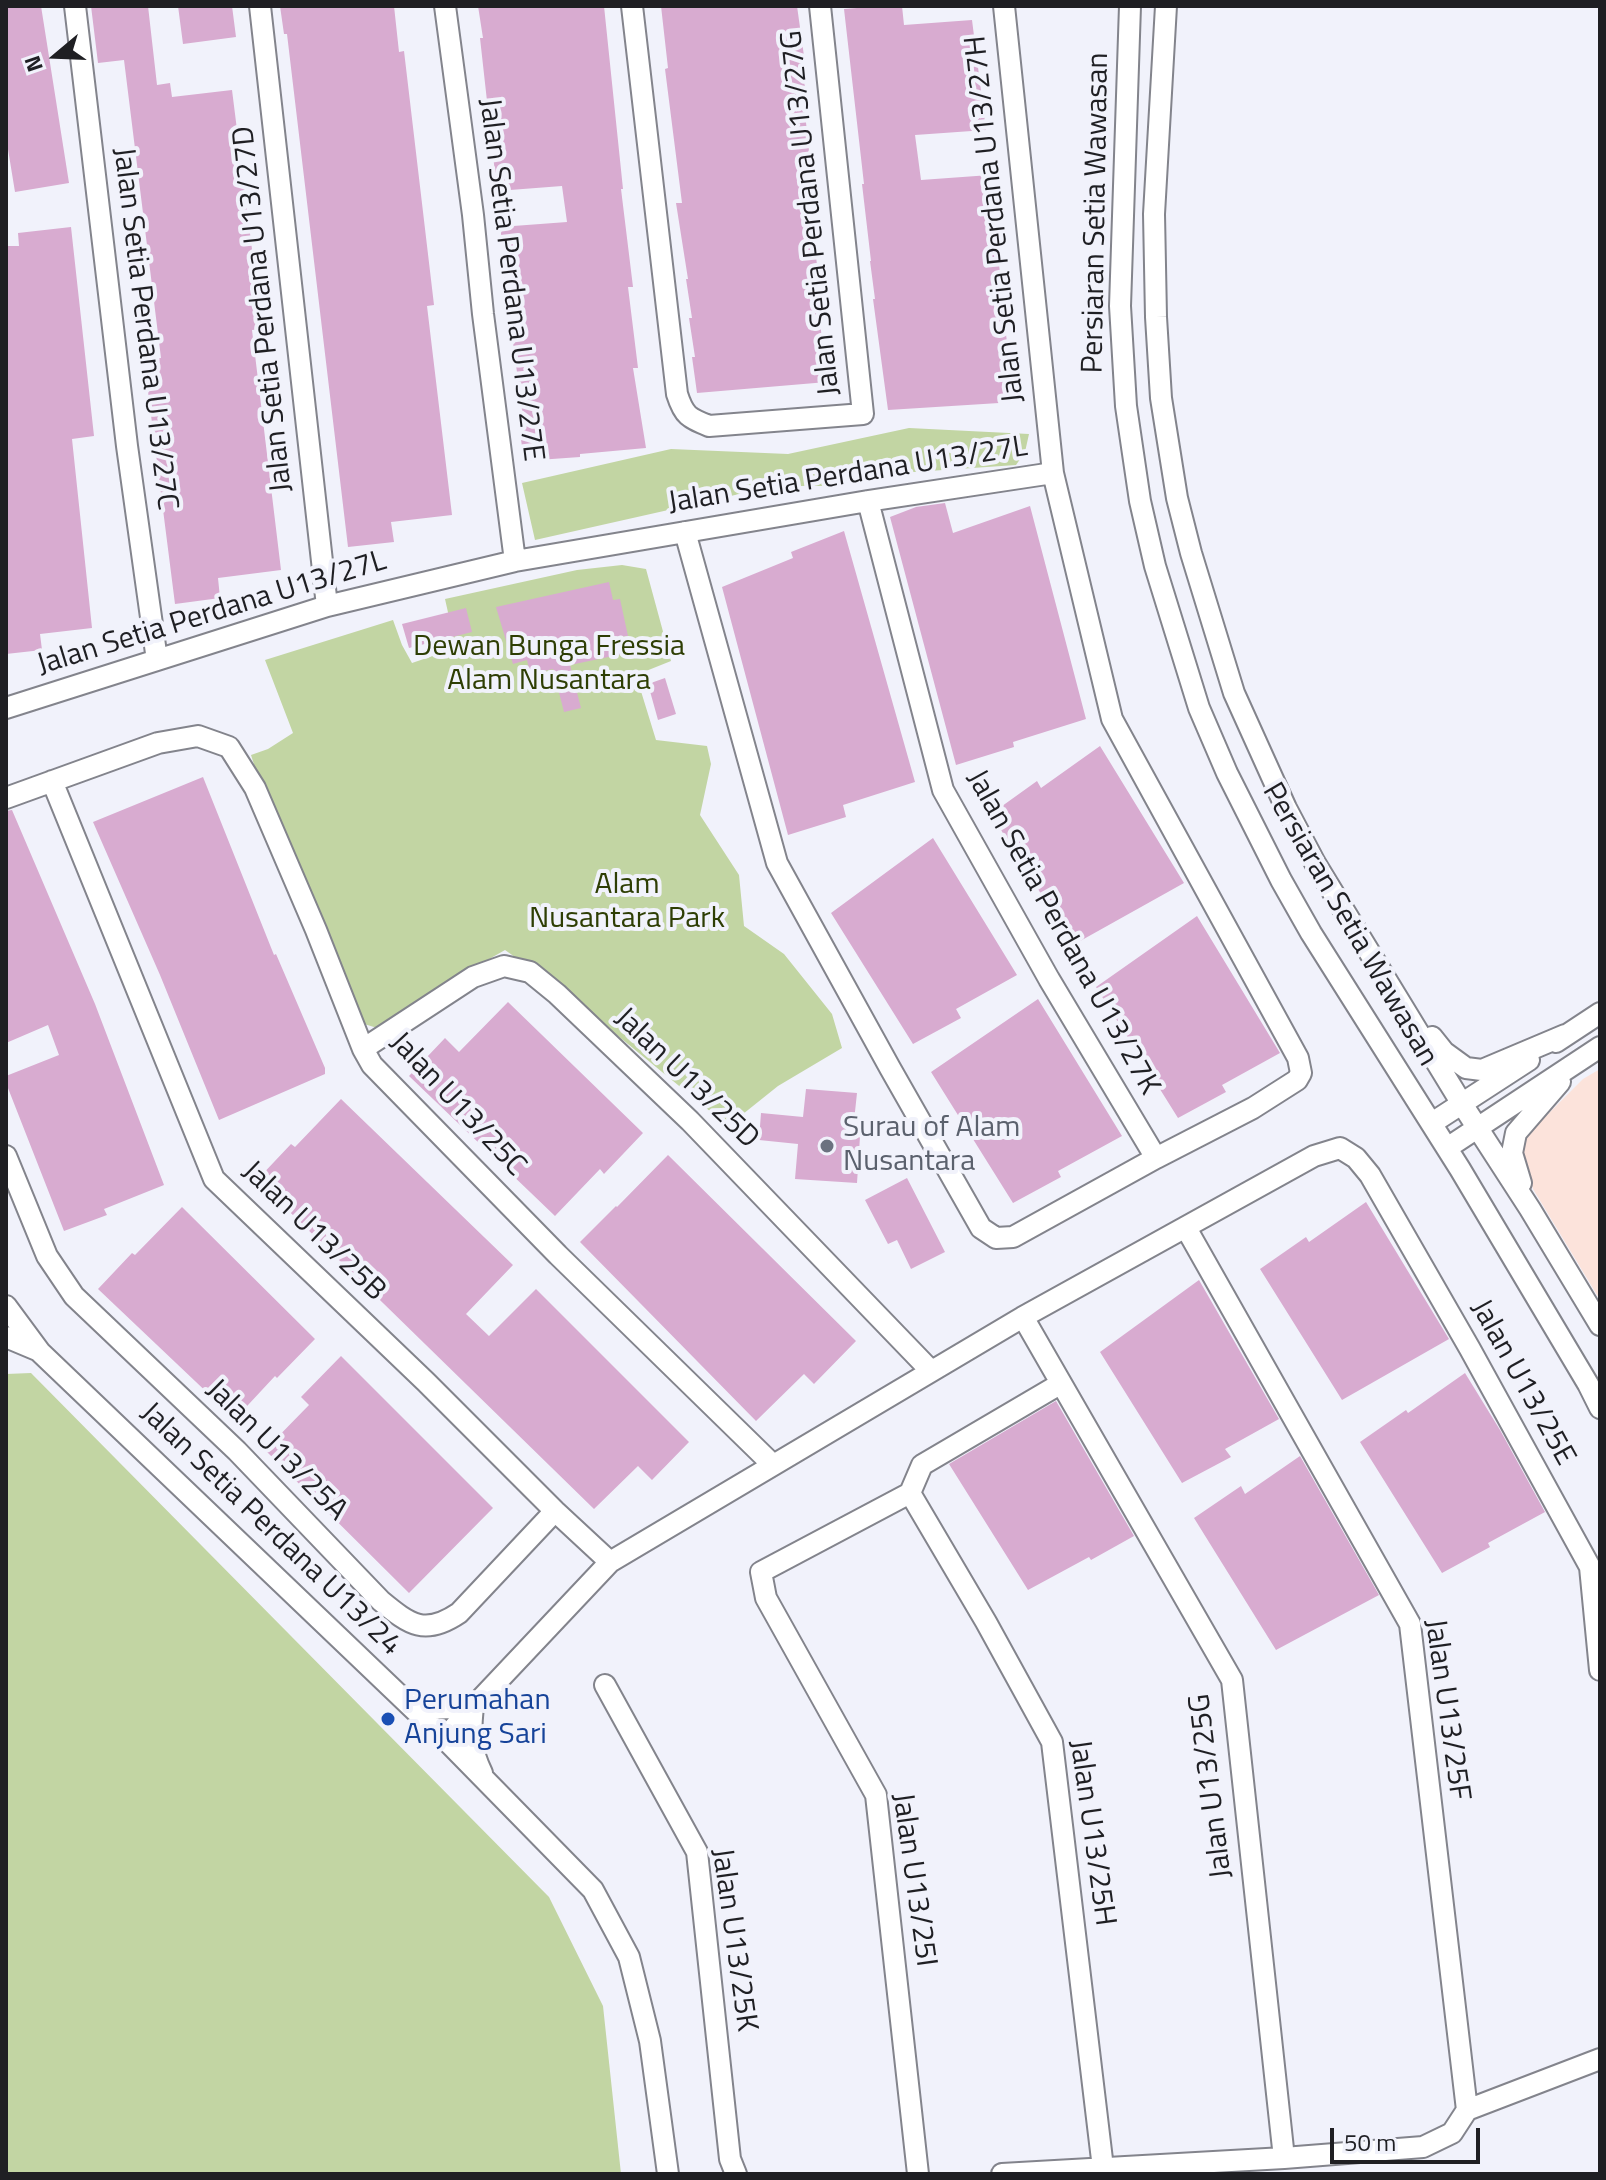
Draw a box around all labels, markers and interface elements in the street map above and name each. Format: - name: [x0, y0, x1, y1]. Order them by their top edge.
- north arrow: [16, 16, 96, 96]
- street label: Jalan Setia Perdana U13/27G: [775, 29, 849, 397]
- street label: Jalan Setia Perdana U13/27H: [959, 34, 1033, 404]
- text: N: [15, 51, 52, 77]
- street label: Persiaran Setia Wawasan: [1076, 52, 1118, 374]
- street label: Jalan Setia Perdana U13/27E: [470, 96, 550, 464]
- street label: Jalan Setia Perdana U13/27D: [227, 124, 301, 494]
- street label: Jalan Setia Perdana U13/27C: [104, 146, 184, 512]
- street label: Jalan Setia Perdana U13/27L: [666, 430, 1030, 522]
- street label: Jalan Setia Perdana U13/27L: [33, 544, 391, 684]
- park label: Dewan Bunga Fressia Alam Nusantara: [413, 630, 685, 700]
- street label: Jalan Setia Perdana U13/27K: [958, 764, 1166, 1102]
- street label: Persiaran Setia Wawasan: [1253, 777, 1445, 1073]
- park label: Alam Nusantara Park: [529, 868, 725, 938]
- street label: Jalan U13/25D: [606, 1001, 766, 1157]
- street label: Jalan U13/25C: [381, 1026, 533, 1184]
- place label: Surau of Alam Nusantara: [843, 1111, 1020, 1182]
- marker: Surau of Alam Nusantara: [818, 1137, 836, 1155]
- street label: Jalan U13/25B: [234, 1155, 392, 1309]
- street label: Jalan U13/25E: [1462, 1294, 1582, 1472]
- street label: Jalan U13/25A: [198, 1373, 354, 1529]
- street label: Jalan Setia Perdana U13/24: [132, 1396, 408, 1664]
- street label: Jalan U13/25F: [1415, 1617, 1477, 1803]
- place label: Perumahan Anjung Sari: [404, 1684, 550, 1754]
- street label: Jalan U13/25G: [1183, 1692, 1241, 1880]
- marker: Perumahan Anjung Sari: [379, 1710, 397, 1728]
- street label: Jalan U13/25H: [1060, 1738, 1122, 1928]
- street label: Jalan U13/25I: [883, 1791, 943, 1969]
- street label: Jalan U13/25K: [702, 1846, 764, 2034]
- scale bar: [1334, 2112, 1484, 2162]
- text: 50 m: [1344, 2124, 1396, 2160]

